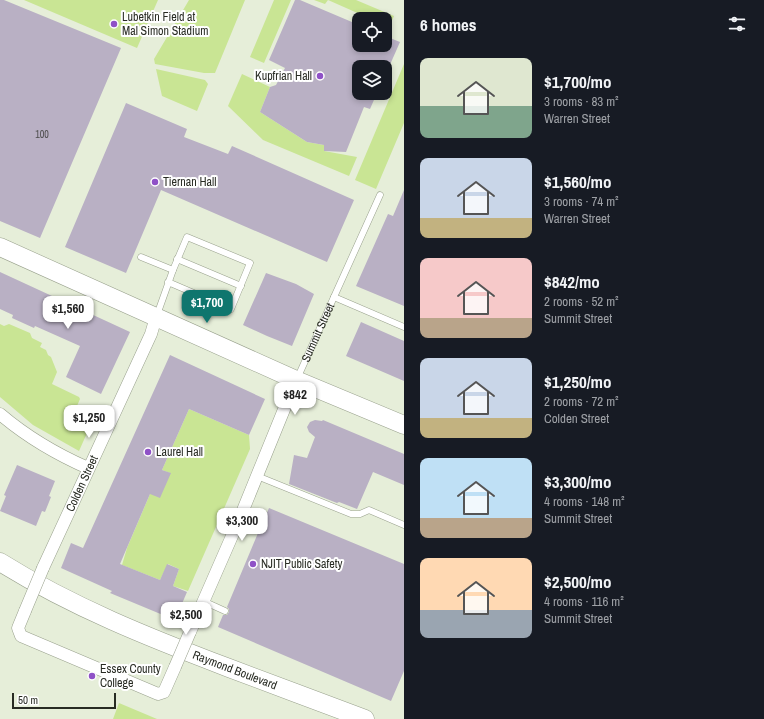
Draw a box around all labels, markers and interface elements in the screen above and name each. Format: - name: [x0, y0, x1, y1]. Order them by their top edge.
- place label: Lubetkin Field at Mal Simon Stadium: [122, 9, 208, 39]
- map controls: [352, 12, 392, 100]
- button: locate: [352, 12, 392, 52]
- text: 6 homes: [420, 13, 477, 36]
- icon: filters: [726, 13, 748, 35]
- marker: Lubetkin Field at Mal Simon Stadium: [109, 19, 119, 29]
- button: layers: [352, 60, 392, 100]
- place label: Kupfrian Hall: [255, 68, 312, 84]
- text: $1,700/mo: [544, 70, 611, 93]
- marker: Kupfrian Hall: [315, 71, 325, 81]
- icon: home: [452, 74, 500, 122]
- text: 3 rooms · 83 m²: [544, 93, 619, 110]
- text: Warren Street: [544, 110, 610, 127]
- house number: 100: [35, 128, 49, 141]
- text: $1,560/mo: [544, 170, 611, 193]
- place label: Tiernan Hall: [163, 174, 216, 190]
- icon: home: [452, 174, 500, 222]
- marker: Tiernan Hall: [150, 177, 160, 187]
- text: 3 rooms · 74 m²: [544, 193, 619, 210]
- text: Warren Street: [544, 210, 610, 227]
- text: $842/mo: [544, 270, 600, 293]
- icon: home: [452, 274, 500, 322]
- pin: $1,700: [174, 290, 240, 324]
- text: 2 rooms · 52 m²: [544, 293, 619, 310]
- text: $1,700: [191, 294, 223, 311]
- pin: $1,560: [35, 296, 101, 330]
- text: $1,560: [52, 300, 84, 317]
- street label: Summit Street: [298, 300, 338, 365]
- text: Summit Street: [544, 310, 612, 327]
- text: $1,250/mo: [544, 370, 611, 393]
- icon: home: [452, 374, 500, 422]
- pin: $842: [271, 382, 319, 416]
- text: $842: [283, 386, 307, 403]
- text: 2 rooms · 72 m²: [544, 393, 619, 410]
- pin: $1,250: [56, 405, 122, 439]
- text: $1,250: [73, 409, 105, 426]
- text: Colden Street: [544, 410, 609, 427]
- place label: Laurel Hall: [156, 444, 203, 460]
- marker: Laurel Hall: [143, 447, 153, 457]
- street label: Colden Street: [62, 453, 102, 514]
- text: $3,300/mo: [544, 470, 611, 493]
- icon: home: [452, 474, 500, 522]
- text: 4 rooms · 148 m²: [544, 493, 625, 510]
- pin: $3,300: [209, 508, 275, 542]
- text: Summit Street: [544, 510, 612, 527]
- text: $3,300: [226, 512, 258, 529]
- place label: NJIT Public Safety: [261, 556, 342, 572]
- marker: NJIT Public Safety: [248, 559, 258, 569]
- text: $2,500/mo: [544, 570, 611, 593]
- icon: home: [452, 574, 500, 622]
- text: 4 rooms · 116 m²: [544, 593, 624, 610]
- pin: $2,500: [153, 602, 219, 636]
- text: $2,500: [170, 606, 202, 623]
- text: Summit Street: [544, 610, 612, 627]
- street label: Raymond Boulevard: [190, 647, 279, 693]
- place label: Essex County College: [100, 661, 161, 691]
- marker: Essex County College: [87, 671, 97, 681]
- scale bar: [12, 691, 116, 710]
- text: 50 m: [18, 693, 38, 707]

